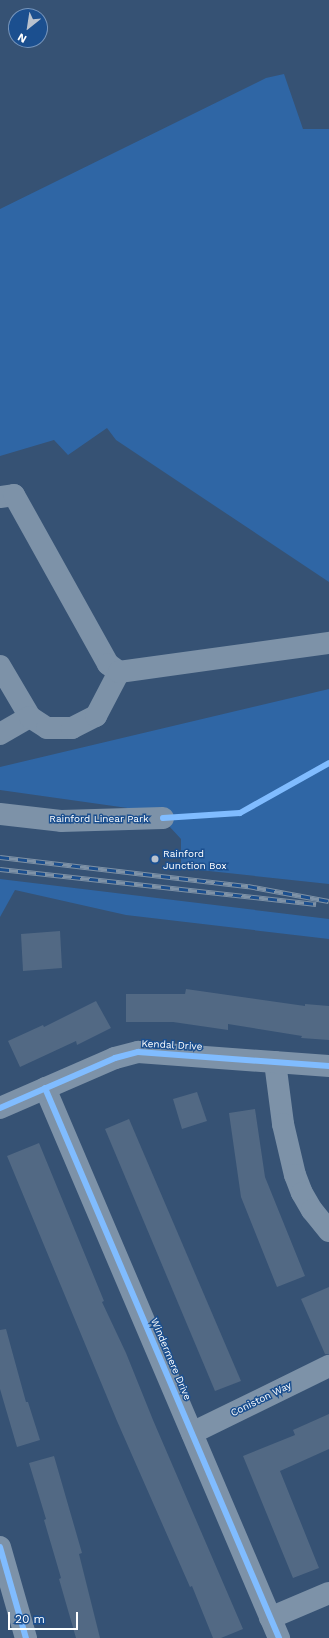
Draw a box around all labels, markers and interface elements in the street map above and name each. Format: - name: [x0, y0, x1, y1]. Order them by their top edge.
- north arrow: [8, 8, 48, 48]
- text: N: [15, 30, 29, 46]
- street label: Rainford Linear Park: [49, 813, 149, 825]
- place label: Rainford Junction Box: [163, 847, 227, 870]
- marker: Rainford Junction Box: [150, 854, 160, 864]
- street label: Kendal Drive: [141, 1037, 203, 1053]
- street label: Windermere Drive: [148, 1316, 194, 1402]
- street label: Coniston Way: [228, 1379, 294, 1419]
- scale bar: [10, 1604, 80, 1630]
- text: 20 m: [15, 1612, 45, 1626]

